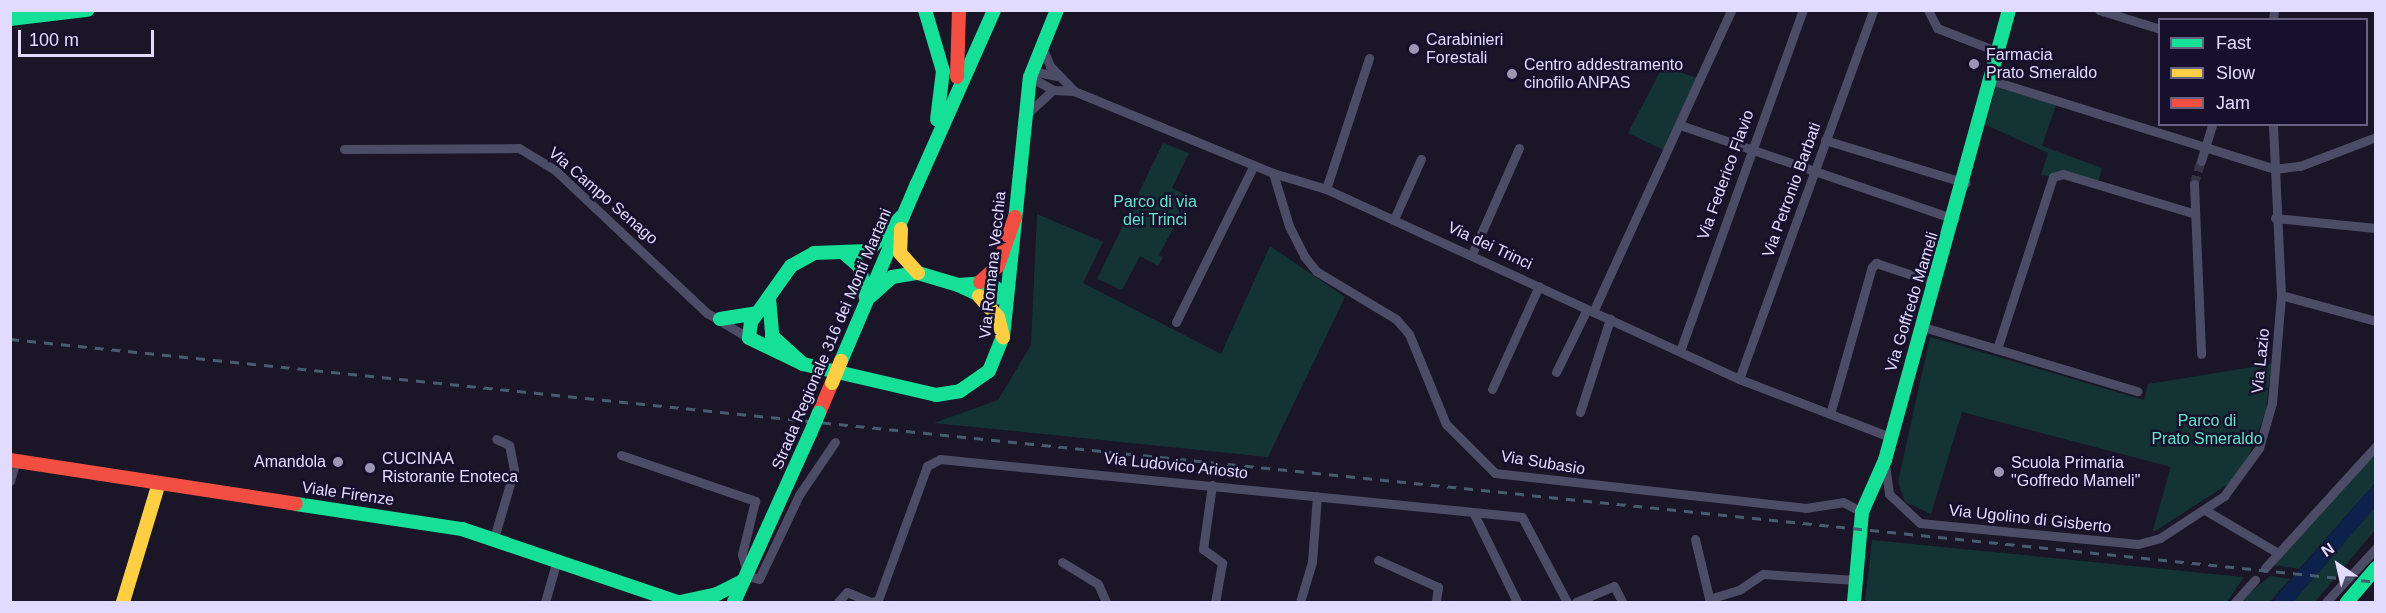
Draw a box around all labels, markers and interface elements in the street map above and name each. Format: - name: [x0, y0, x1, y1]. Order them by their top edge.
- scale bar: [21, 18, 158, 56]
- legend: [2158, 18, 2368, 126]
- text: 100 m: [29, 30, 79, 50]
- place label: Carabinieri Forestali: [1426, 30, 1503, 68]
- text: Fast: [2216, 33, 2251, 53]
- marker: Carabinieri Forestali: [1407, 42, 1421, 56]
- place label: Farmacia Prato Smeraldo: [1986, 45, 2097, 83]
- place label: Centro addestramento cinofilo ANPAS: [1524, 55, 1683, 93]
- marker: Farmacia Prato Smeraldo: [1967, 57, 1981, 71]
- text: Slow: [2216, 63, 2255, 83]
- marker: Centro addestramento cinofilo ANPAS: [1505, 67, 1519, 81]
- text: Jam: [2216, 93, 2250, 113]
- street label: Via Federico Flavio: [1694, 108, 1758, 242]
- street label: Via Petronio Barbati: [1759, 120, 1825, 260]
- street label: Via Campo Senago: [544, 143, 662, 249]
- street label: Via Romana Vecchia: [976, 190, 1010, 340]
- park label: Parco di via dei Trinci: [1113, 192, 1197, 230]
- street label: Strada Regionale 316 dei Monti Martani: [768, 205, 896, 473]
- street label: Via dei Trinci: [1444, 218, 1536, 274]
- street label: Via Goffredo Mameli: [1882, 230, 1942, 374]
- street label: Via Lazio: [2248, 327, 2274, 395]
- park label: Parco di Prato Smeraldo: [2151, 411, 2263, 449]
- street label: Via Subasio: [1499, 447, 1587, 479]
- place label: CUCINAA Ristorante Enoteca: [382, 449, 518, 487]
- street label: Via Ludovico Ariosto: [1103, 449, 1249, 483]
- place label: Amandola: [254, 452, 326, 472]
- place label: Scuola Primaria "Goffredo Mameli": [2011, 453, 2140, 491]
- marker: Amandola: [331, 455, 345, 469]
- marker: CUCINAA Ristorante Enoteca: [363, 461, 377, 475]
- marker: Scuola Primaria "Goffredo Mameli": [1992, 465, 2006, 479]
- street label: Viale Firenze: [301, 478, 395, 510]
- street label: Via Ugolino di Gisberto: [1948, 501, 2112, 537]
- north arrow: [2308, 535, 2368, 595]
- text: N: [2318, 539, 2337, 560]

